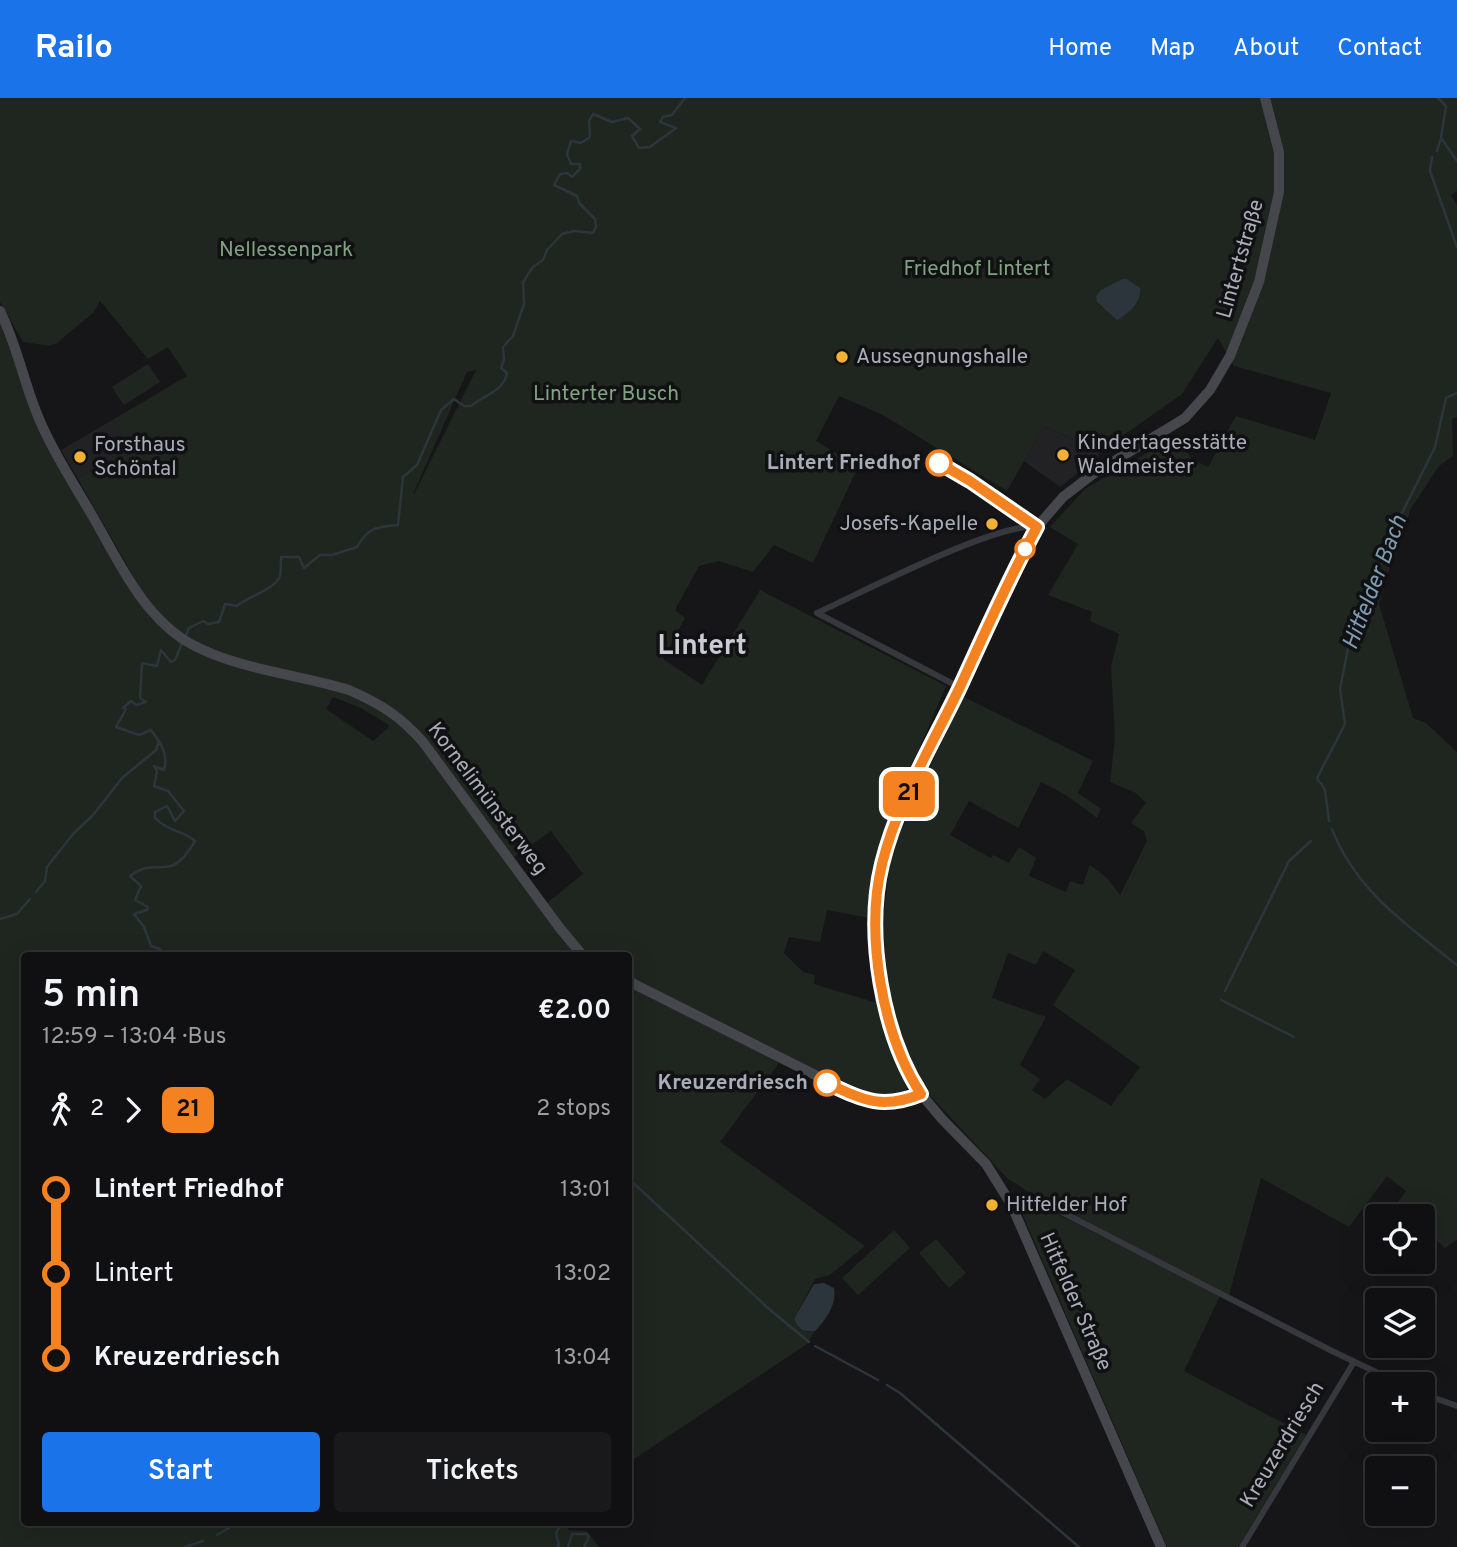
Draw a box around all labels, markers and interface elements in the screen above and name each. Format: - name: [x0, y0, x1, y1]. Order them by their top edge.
- text: Railo: [35, 28, 113, 70]
- text: Home: [1048, 34, 1112, 64]
- text: Map: [1150, 34, 1195, 64]
- text: About: [1233, 34, 1299, 64]
- text: Contact: [1337, 34, 1422, 64]
- street label: Lintertstraße: [1211, 196, 1271, 322]
- park label: Nellessenpark: [219, 237, 353, 264]
- park label: Friedhof Lintert: [904, 256, 1050, 283]
- place label: Aussegnungshalle: [856, 344, 1028, 371]
- marker: Aussegnungshalle: [834, 349, 850, 365]
- park label: Linterter Busch: [533, 381, 679, 408]
- place label: Kindertagesstätte Waldmeister: [1077, 430, 1247, 481]
- place label: Forsthaus Schöntal: [94, 432, 186, 483]
- marker: Kindertagesstätte Waldmeister: [1055, 447, 1071, 463]
- marker: Forsthaus Schöntal: [72, 449, 88, 465]
- place label: Lintert Friedhof: [767, 450, 920, 477]
- marker: Lintert Friedhof: [926, 450, 952, 476]
- place label: Josefs-Kapelle: [839, 511, 978, 538]
- water label: Hitfelder Bach: [1337, 511, 1415, 654]
- marker: Josefs-Kapelle: [984, 516, 1000, 532]
- unlabelled marker: [1015, 539, 1035, 559]
- district label: Lintert: [657, 629, 747, 665]
- street label: Kornelimünsterweg: [421, 717, 553, 881]
- line badge: 21: [878, 771, 940, 817]
- text: 21: [897, 779, 921, 809]
- text: 5 min: [42, 972, 140, 1021]
- text: €2.00: [538, 995, 611, 1028]
- text: 12:59 – 13:04 · Bus: [42, 1023, 226, 1052]
- place label: Kreuzerdriesch: [657, 1070, 808, 1097]
- marker: Kreuzerdriesch: [814, 1070, 840, 1096]
- icon: walk: [42, 1091, 80, 1129]
- icon: forward: [114, 1091, 152, 1129]
- text: 2: [90, 1095, 104, 1124]
- text: 21: [176, 1095, 200, 1125]
- text: 2 stops: [536, 1095, 611, 1124]
- text: Lintert Friedhof: [94, 1174, 284, 1207]
- text: 13:01: [560, 1176, 611, 1205]
- place label: Hitfelder Hof: [1006, 1192, 1127, 1219]
- marker: Hitfelder Hof: [984, 1197, 1000, 1213]
- map controls: [1365, 1204, 1435, 1526]
- button: locate: [1365, 1204, 1435, 1274]
- street label: Hitfelder Straße: [1032, 1229, 1118, 1375]
- text: Lintert: [94, 1258, 174, 1291]
- text: 13:02: [555, 1260, 611, 1289]
- button: layers: [1365, 1288, 1435, 1358]
- text: Kreuzerdriesch: [94, 1342, 280, 1375]
- text: 13:04: [554, 1344, 611, 1373]
- button: +: [1365, 1372, 1435, 1442]
- street label: Kreuzerdriesch: [1235, 1377, 1331, 1513]
- button: Start: [42, 1432, 320, 1512]
- button: Tickets: [334, 1432, 611, 1512]
- button: −: [1365, 1456, 1435, 1526]

